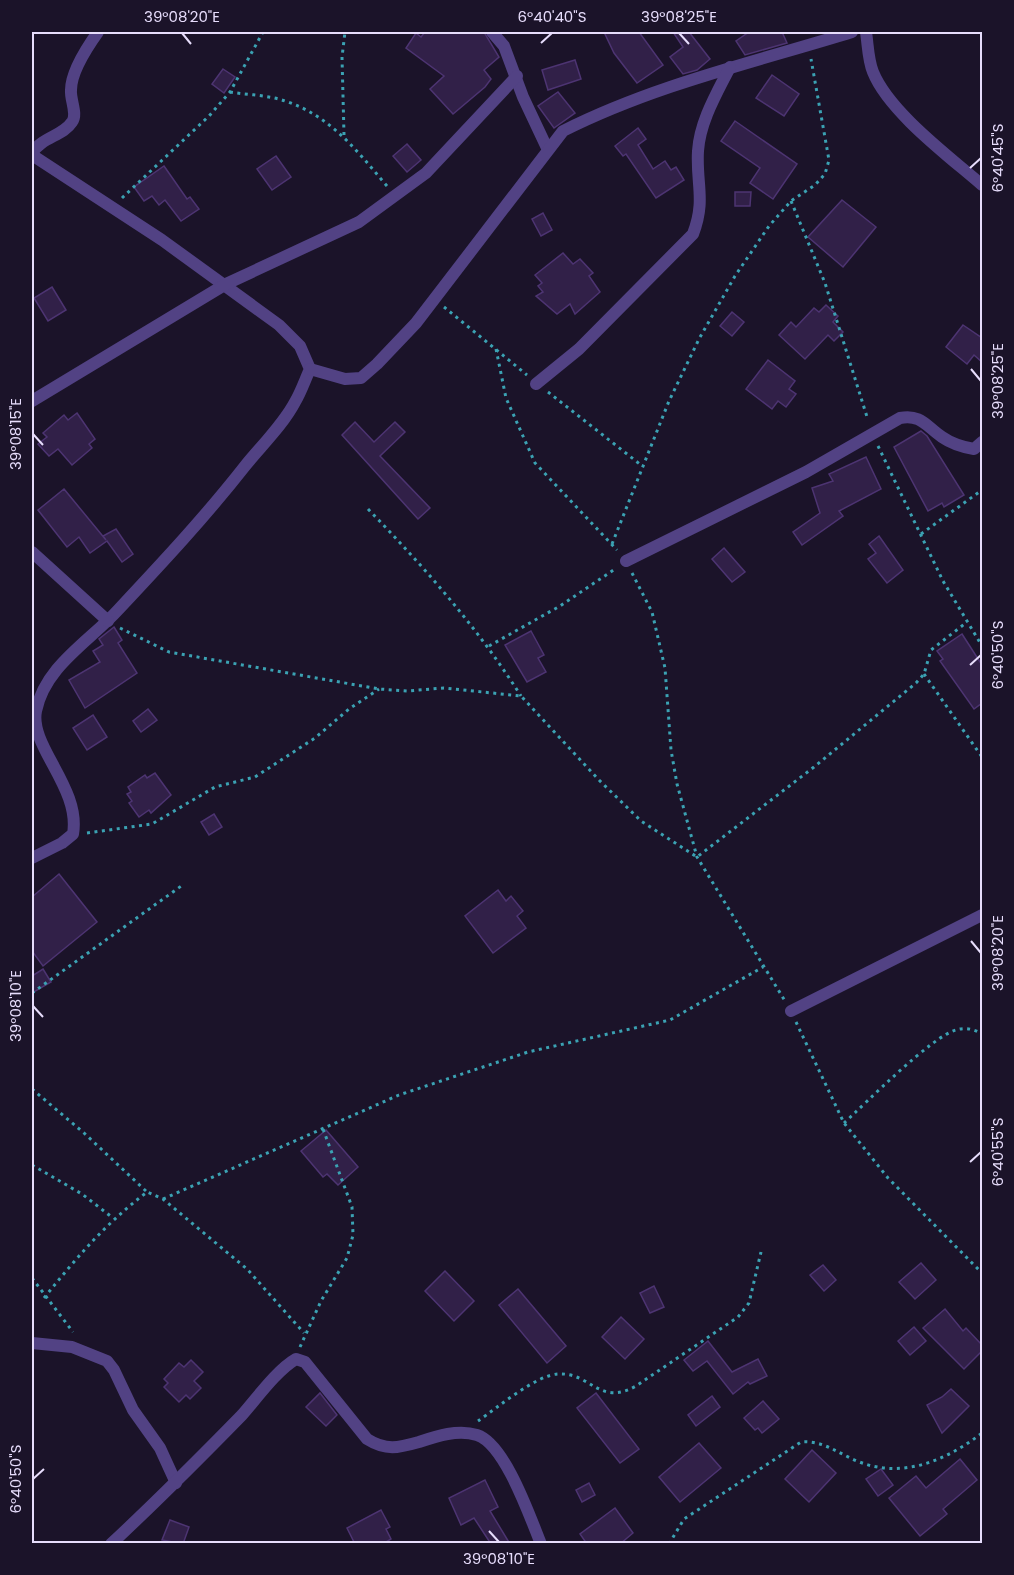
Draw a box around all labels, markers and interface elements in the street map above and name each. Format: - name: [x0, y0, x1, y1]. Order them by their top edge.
- text: 39°08'20"E: [144, 6, 220, 27]
- text: 6°40'40"S: [518, 6, 586, 27]
- text: 39°08'25"E: [641, 6, 717, 27]
- text: 6°40'45"S: [987, 124, 1008, 192]
- text: 39°08'25"E: [987, 343, 1008, 419]
- text: 39°08'15"E: [5, 398, 26, 470]
- text: 6°40'50"S: [987, 621, 1008, 689]
- text: 39°08'20"E: [987, 915, 1008, 991]
- text: 39°08'10"E: [5, 970, 26, 1042]
- text: 6°40'55"S: [987, 1118, 1008, 1186]
- text: 6°40'50"S: [5, 1445, 26, 1513]
- text: 39°08'10"E: [463, 1548, 535, 1569]

